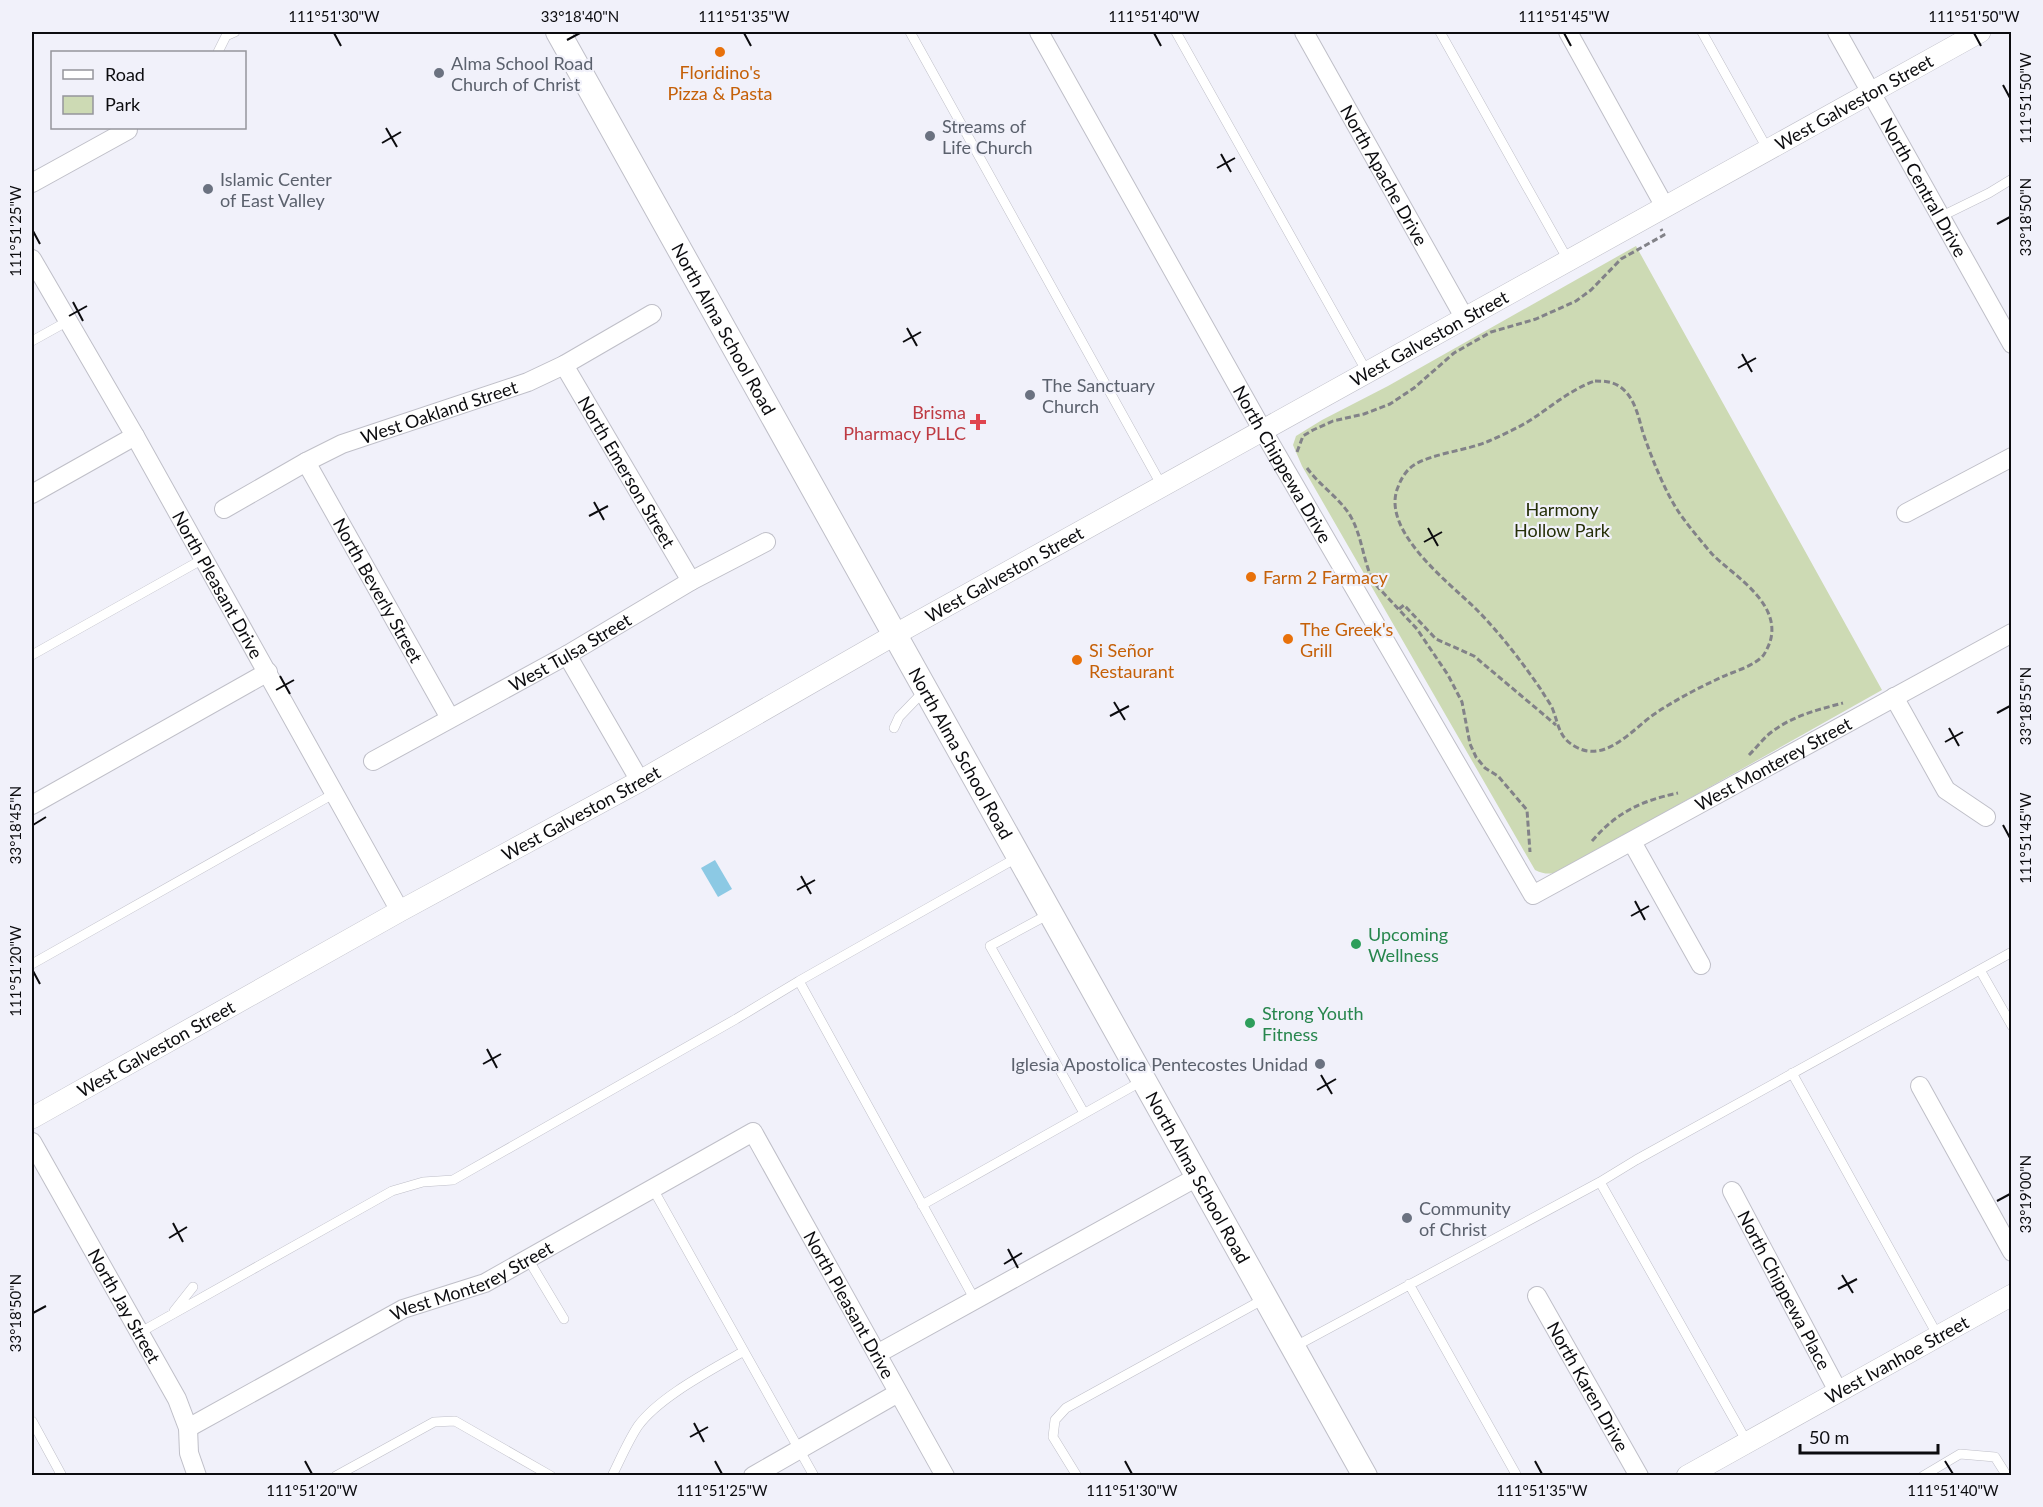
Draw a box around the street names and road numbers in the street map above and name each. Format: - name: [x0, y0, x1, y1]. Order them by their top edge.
- street label: West Galveston Street: [1771, 49, 1937, 155]
- street label: North Apache Drive: [1336, 101, 1432, 249]
- street label: North Central Drive: [1876, 114, 1972, 261]
- street label: North Alma School Road: [667, 239, 781, 418]
- street label: West Galveston Street: [1346, 285, 1512, 391]
- street label: West Oakland Street: [358, 375, 521, 448]
- street label: North Chippewa Drive: [1229, 382, 1337, 547]
- street label: North Emerson Street: [574, 392, 680, 552]
- street label: North Pleasant Drive: [168, 507, 268, 662]
- street label: North Beverly Street: [329, 514, 428, 667]
- street label: West Galveston Street: [921, 521, 1087, 627]
- street label: West Tulsa Street: [505, 608, 635, 696]
- street label: North Alma School Road: [904, 663, 1018, 843]
- street label: West Monterey Street: [1691, 712, 1855, 815]
- street label: West Galveston Street: [498, 760, 665, 865]
- street label: West Galveston Street: [73, 995, 239, 1101]
- street label: North Alma School Road: [1141, 1088, 1255, 1267]
- street label: North Chippewa Place: [1733, 1207, 1836, 1373]
- street label: North Pleasant Drive: [799, 1227, 899, 1382]
- street label: West Monterey Street: [386, 1236, 557, 1325]
- street label: North Jay Street: [83, 1245, 166, 1367]
- street label: West Ivanhoe Street: [1821, 1310, 1973, 1408]
- street label: North Karen Drive: [1543, 1318, 1634, 1455]

